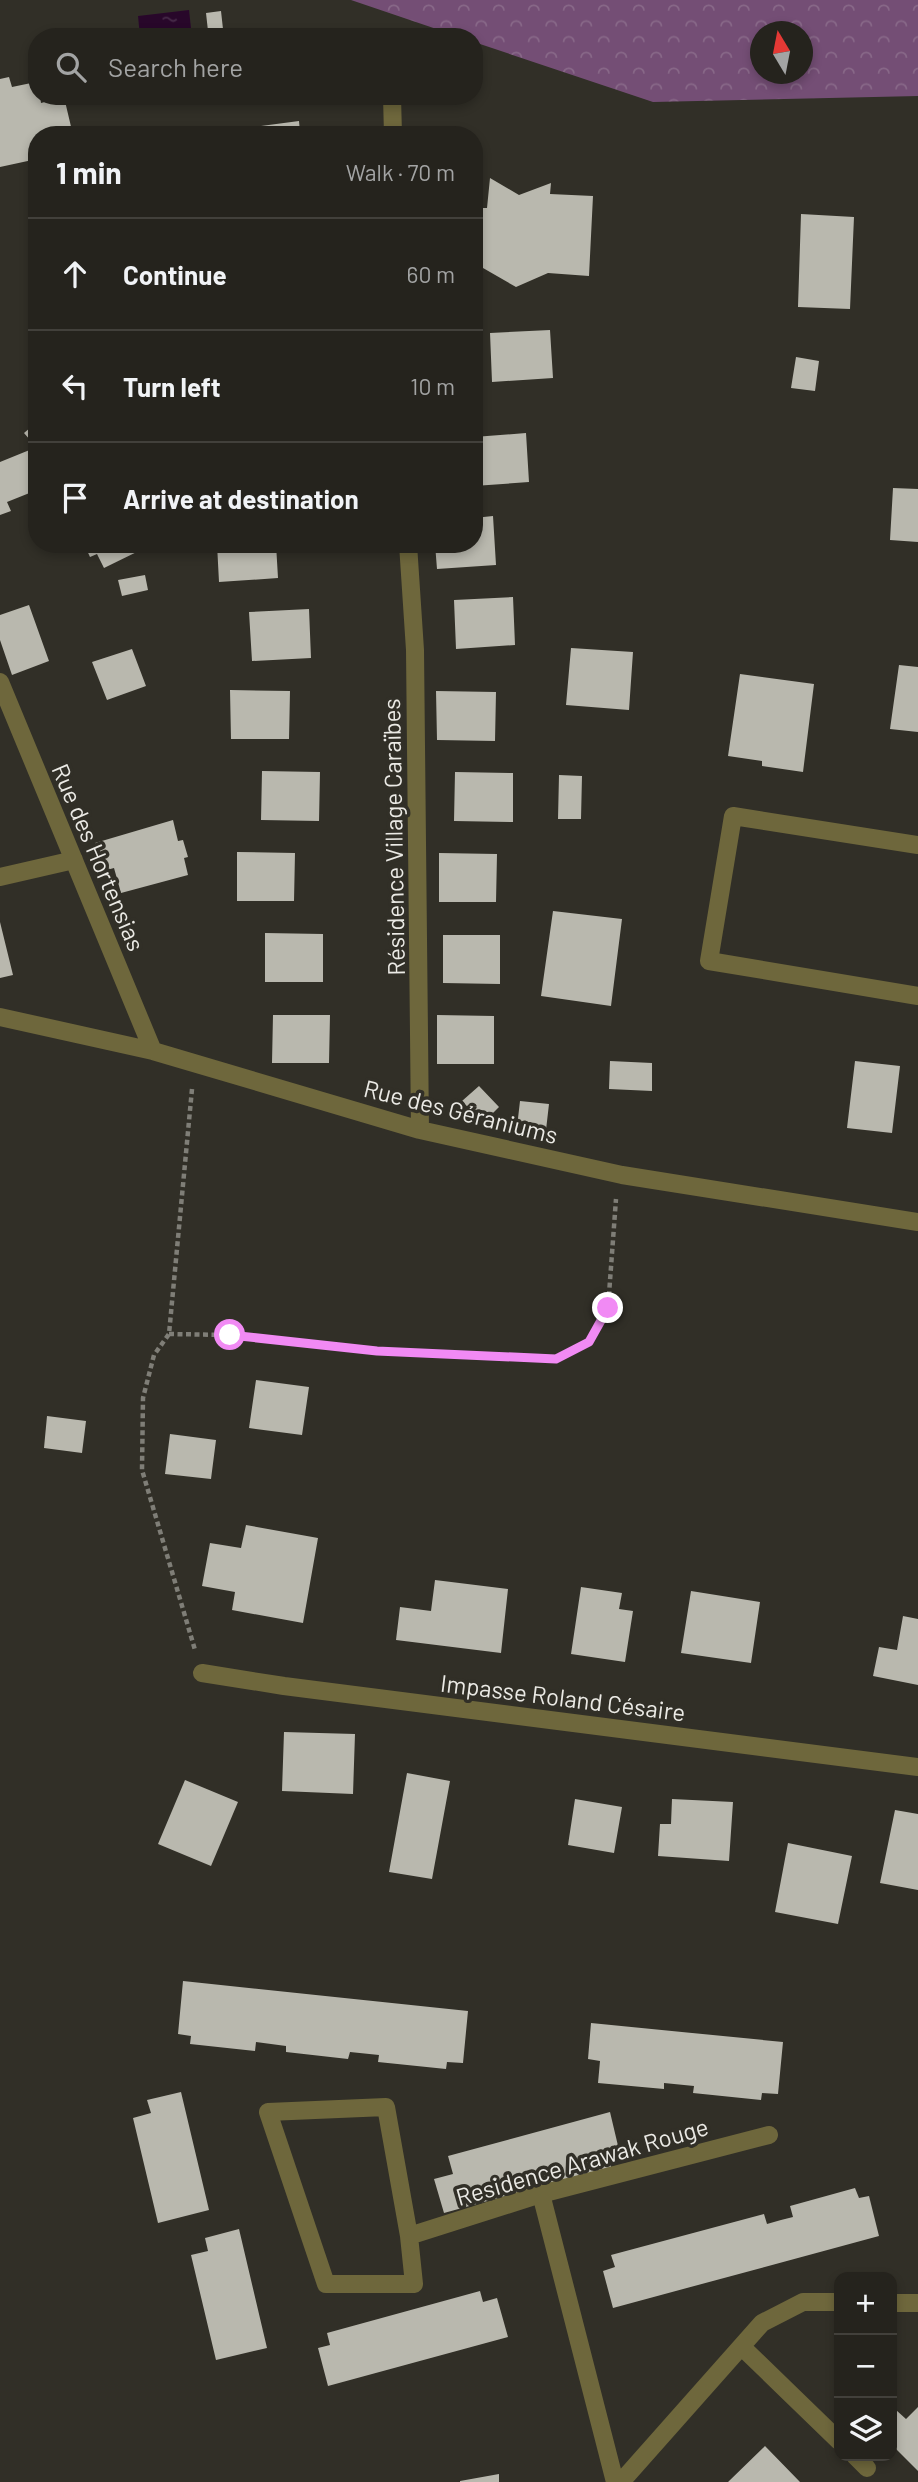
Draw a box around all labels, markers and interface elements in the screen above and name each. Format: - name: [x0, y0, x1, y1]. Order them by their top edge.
- north arrow: [750, 21, 813, 84]
- search box: [28, 28, 483, 105]
- icon: search: [52, 48, 90, 86]
- text: Search here: [108, 51, 243, 82]
- text: 1 min: [56, 154, 122, 190]
- text: Walk · 70 m: [346, 158, 455, 186]
- icon: ahead: [56, 255, 94, 293]
- text: Continue: [123, 259, 227, 290]
- text: 60 m: [407, 260, 455, 288]
- icon: left: [56, 367, 94, 405]
- text: Turn left: [123, 371, 221, 402]
- text: 10 m: [410, 372, 455, 400]
- icon: arrive: [56, 479, 94, 517]
- text: Arrive at destination: [123, 483, 359, 514]
- street label: Résidence Village Caraïbes: [376, 698, 410, 976]
- street label: Rue des Hortensias: [46, 759, 152, 955]
- street label: Rue des Géraniums: [361, 1073, 561, 1149]
- route end: [592, 1292, 623, 1323]
- route start: [214, 1319, 245, 1350]
- street label: Impasse Roland Césaire: [439, 1668, 687, 1726]
- street label: Residence Arawak Rouge: [452, 2111, 712, 2211]
- map controls: [834, 2272, 897, 2461]
- button: +: [834, 2272, 897, 2335]
- button: −: [834, 2335, 897, 2398]
- button: layers: [834, 2398, 897, 2461]

